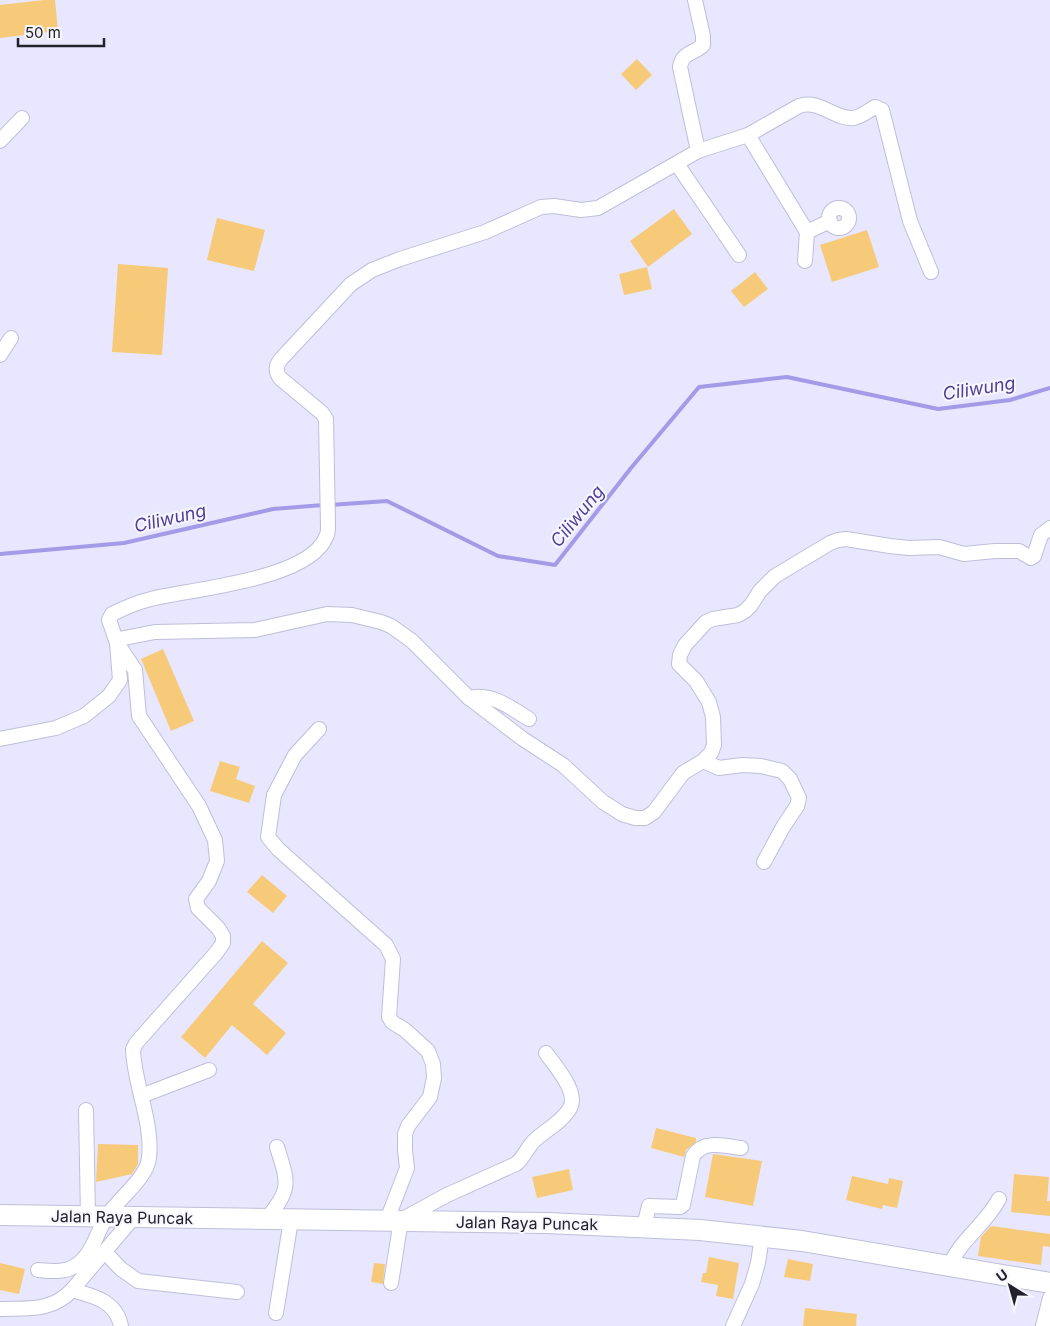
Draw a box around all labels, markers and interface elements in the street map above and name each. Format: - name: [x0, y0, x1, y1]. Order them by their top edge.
- scale bar: [18, 15, 104, 47]
- text: 50 m: [25, 23, 61, 42]
- water label: Ciliwung: [941, 372, 1017, 404]
- water label: Ciliwung: [546, 481, 608, 551]
- water label: Ciliwung: [132, 500, 208, 536]
- street label: Jalan Raya Puncak: [51, 1206, 194, 1228]
- street label: Jalan Raya Puncak: [456, 1212, 599, 1234]
- north arrow: [985, 1261, 1035, 1311]
- text: U: [993, 1265, 1011, 1285]

